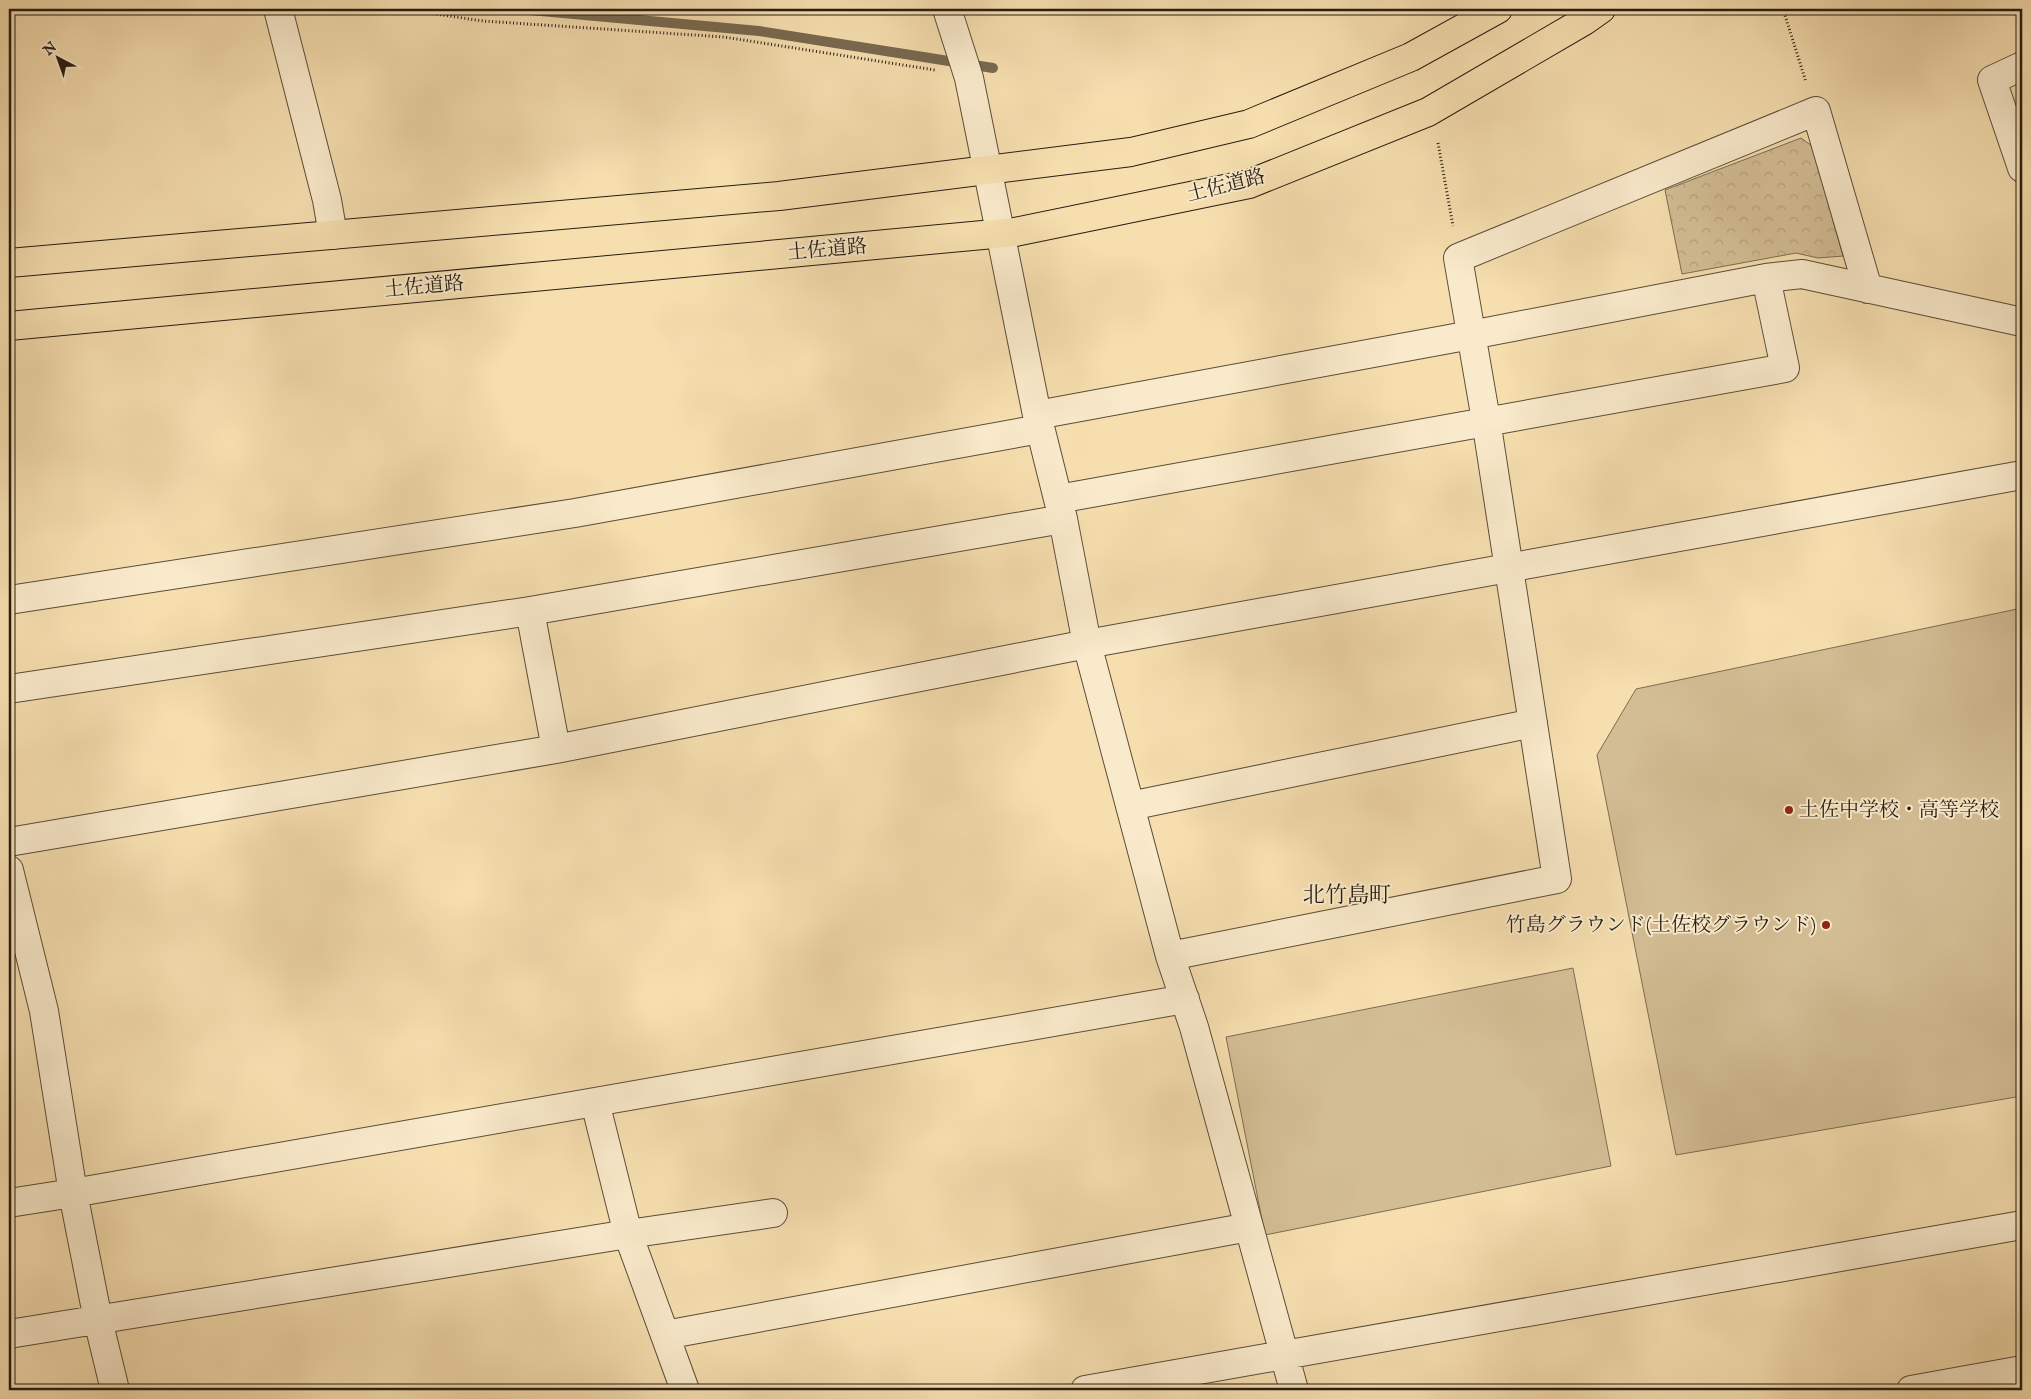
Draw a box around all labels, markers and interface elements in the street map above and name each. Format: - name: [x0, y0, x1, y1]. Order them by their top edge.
- north arrow: [32, 32, 82, 82]
- text: N: [39, 38, 61, 60]
- street label: 土佐道路: [1184, 164, 1268, 208]
- street label: 土佐道路: [786, 234, 868, 266]
- street label: 土佐道路: [383, 271, 465, 303]
- place label: 土佐中学校・高等学校: [1799, 798, 1999, 823]
- marker: 土佐中学校・高等学校: [1783, 804, 1795, 816]
- district label: 北竹島町: [1303, 882, 1391, 910]
- place label: 竹島グラウンド(土佐校グラウンド): [1506, 913, 1816, 938]
- marker: 竹島グラウンド(土佐校グラウンド): [1820, 919, 1832, 931]

